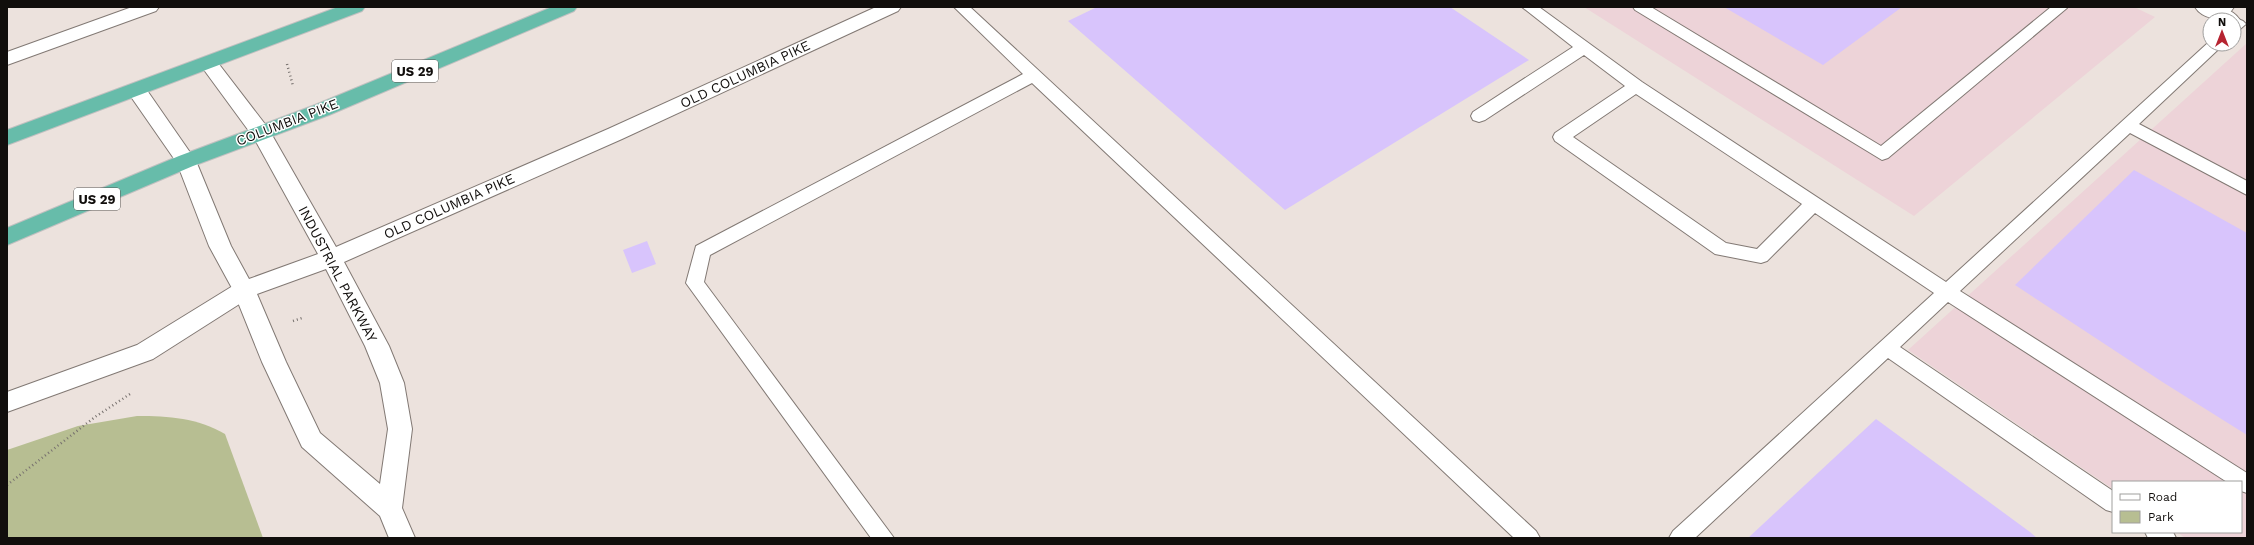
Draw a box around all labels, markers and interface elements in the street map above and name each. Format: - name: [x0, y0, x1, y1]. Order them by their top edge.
- north arrow: [2202, 12, 2242, 52]
- text: N: [2218, 16, 2226, 29]
- street label: OLD COLUMBIA PIKE: [678, 37, 812, 111]
- road number: US 29: [392, 60, 438, 82]
- street label: COLUMBIA PIKE: [234, 95, 340, 149]
- street label: OLD COLUMBIA PIKE: [381, 170, 517, 242]
- road number: US 29: [74, 188, 120, 210]
- street label: INDUSTRIAL PARKWAY: [295, 203, 381, 345]
- legend: [2112, 481, 2242, 533]
- text: Road: [2148, 490, 2177, 504]
- text: Park: [2148, 510, 2174, 524]

